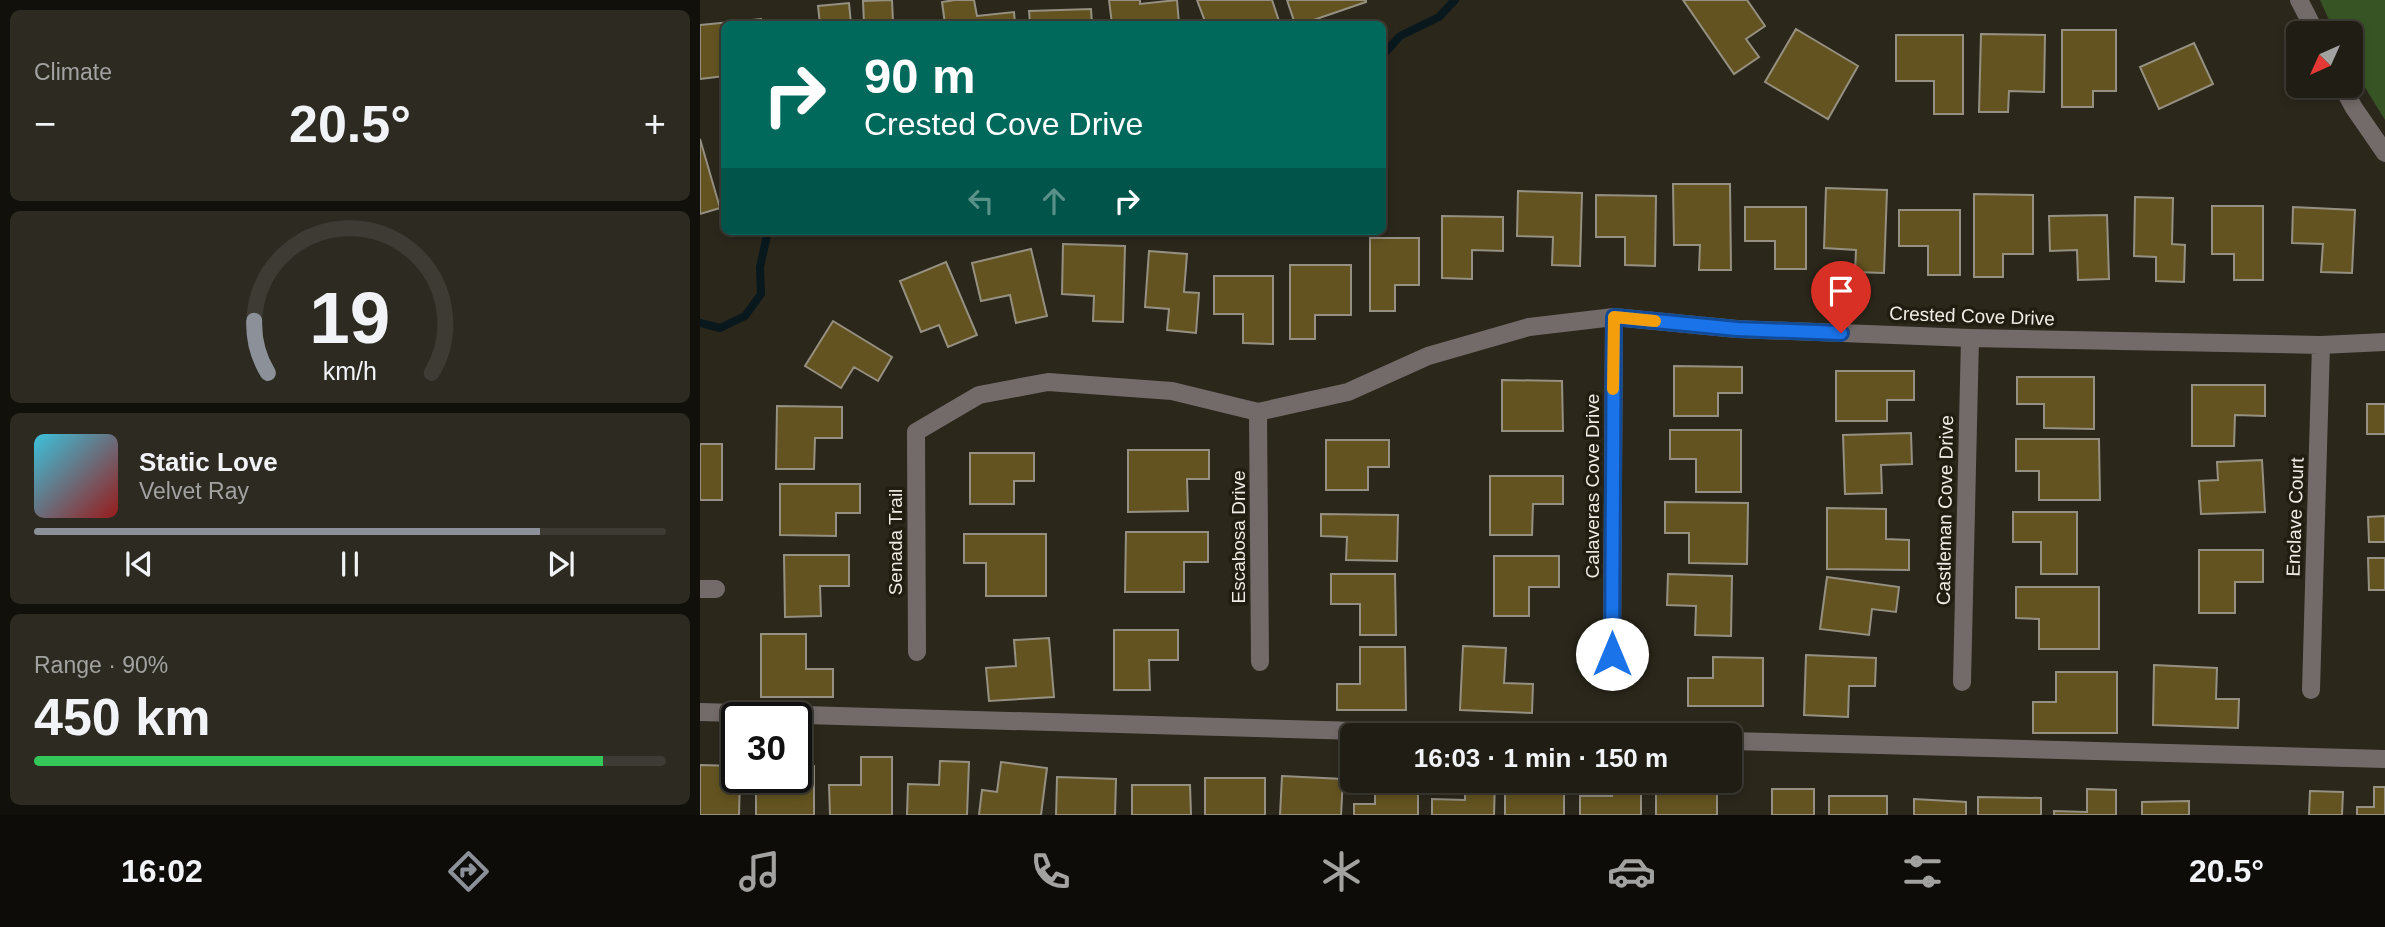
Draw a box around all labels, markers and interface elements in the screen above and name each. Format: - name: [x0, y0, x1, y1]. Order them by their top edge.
- north arrow: [2286, 21, 2362, 98]
- map controls: [2286, 21, 2363, 98]
- icon: right: [749, 49, 840, 140]
- text: 90 m: [864, 49, 976, 103]
- text: Climate: [34, 59, 112, 85]
- text: 20.5°: [289, 95, 411, 153]
- text: −: [34, 103, 56, 145]
- text: +: [644, 103, 666, 145]
- text: Crested Cove Drive: [864, 106, 1143, 142]
- icon: left: [962, 182, 1000, 220]
- icon: ahead: [1035, 182, 1073, 220]
- icon: right: [1108, 182, 1146, 220]
- pin: [1811, 261, 1871, 333]
- icon: arrive: [1822, 272, 1860, 310]
- text: 19: [310, 277, 390, 358]
- street label: Crested Cove Drive: [1889, 303, 2055, 329]
- text: km/h: [323, 357, 377, 385]
- street label: Calaveras Cove Drive: [1582, 394, 1603, 578]
- street label: Castleman Cove Drive: [1933, 415, 1957, 605]
- text: Static Love: [139, 447, 278, 477]
- street label: Enclave Court: [2282, 456, 2308, 577]
- street label: Escabosa Drive: [1228, 470, 1249, 604]
- text: Velvet Ray: [139, 478, 249, 504]
- street label: Senada Trail: [885, 489, 906, 595]
- icon: previous: [120, 545, 158, 583]
- icon: pause: [331, 545, 369, 583]
- icon: next: [542, 545, 580, 583]
- position arrow: [1575, 617, 1649, 691]
- text: Range · 90%: [34, 652, 168, 678]
- text: 450 km: [34, 688, 210, 746]
- speed limit sign: 30: [721, 702, 812, 793]
- text: 16:03 · 1 min · 150 m: [1414, 743, 1668, 773]
- icon: directions: [444, 847, 493, 896]
- icon: music: [735, 847, 784, 896]
- icon: phone: [1026, 847, 1075, 896]
- icon: climate: [1317, 847, 1366, 896]
- icon: car: [1607, 847, 1656, 896]
- icon: filters: [1898, 847, 1947, 896]
- text: 16:02: [121, 853, 203, 889]
- text: 20.5°: [2189, 853, 2264, 889]

